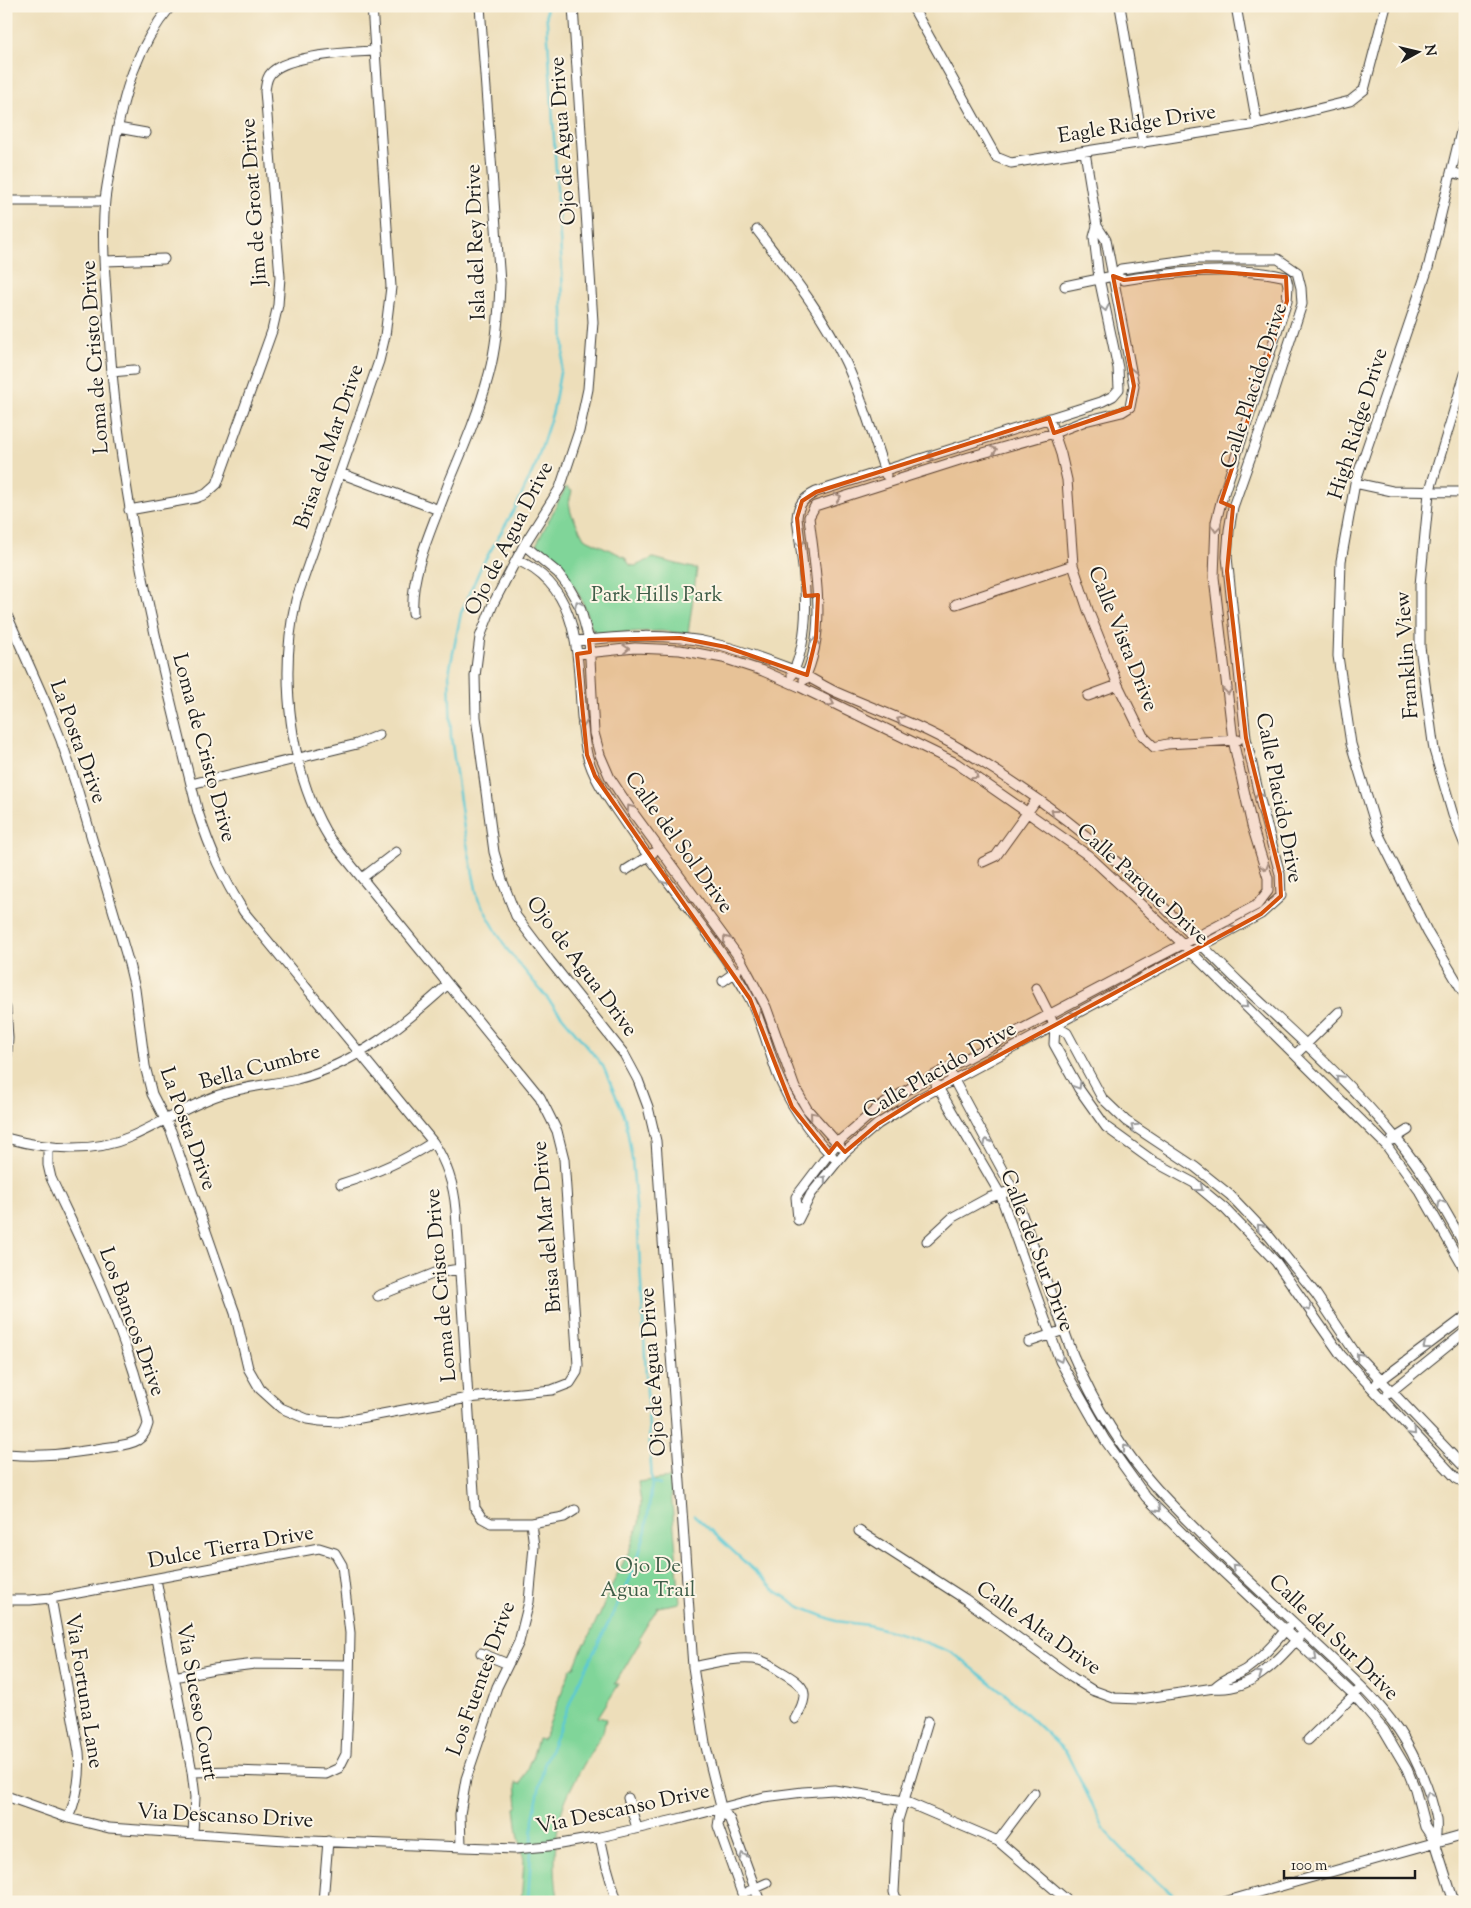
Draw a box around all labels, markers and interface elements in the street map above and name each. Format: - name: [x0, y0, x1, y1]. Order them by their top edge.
- north arrow: [1394, 28, 1444, 78]
- text: N: [1418, 44, 1440, 57]
- street label: Ojo de Agua Drive: [543, 55, 585, 227]
- street label: Eagle Ridge Drive: [1056, 98, 1218, 152]
- street label: Jim de Groat Drive: [234, 117, 276, 288]
- street label: Isla del Rey Drive: [459, 163, 495, 321]
- street label: Loma de Cristo Drive: [74, 259, 118, 455]
- one-way arrow: [1157, 270, 1165, 281]
- street label: Calle Placido Drive: [1214, 299, 1296, 473]
- one-way arrow: [1099, 303, 1110, 312]
- street label: High Ridge Drive: [1322, 345, 1396, 503]
- street label: Brisa del Mar Drive: [288, 360, 372, 534]
- one-way arrow: [1126, 367, 1137, 375]
- one-way arrow: [989, 445, 998, 456]
- one-way arrow: [926, 451, 934, 461]
- street label: Ojo de Agua Drive: [458, 457, 562, 621]
- one-way arrow: [834, 493, 842, 503]
- one-way arrow: [1211, 526, 1222, 534]
- one-way arrow: [794, 540, 805, 548]
- street label: Calle Vista Drive: [1079, 562, 1165, 716]
- park label: Park Hills Park: [591, 581, 723, 611]
- street label: Franklin View: [1389, 590, 1427, 720]
- one-way arrow: [573, 600, 584, 609]
- one-way arrow: [809, 637, 819, 645]
- one-way arrow: [622, 643, 630, 654]
- street label: Loma de Cristo Drive: [163, 650, 243, 846]
- street label: La Posta Drive: [41, 676, 113, 808]
- one-way arrow: [1222, 687, 1233, 695]
- one-way arrow: [826, 696, 835, 707]
- street label: Calle Placido Drive: [1247, 710, 1309, 886]
- one-way arrow: [896, 715, 905, 726]
- one-way arrow: [577, 721, 588, 729]
- street label: Calle del Sol Drive: [616, 766, 740, 920]
- one-way arrow: [970, 770, 979, 779]
- one-way arrow: [1254, 790, 1265, 799]
- one-way arrow: [627, 804, 636, 814]
- one-way arrow: [1050, 809, 1060, 818]
- street label: Calle Parque Drive: [1069, 817, 1215, 953]
- one-way arrow: [1259, 862, 1269, 870]
- one-way arrow: [660, 875, 669, 885]
- street label: Ojo de Agua Drive: [518, 890, 644, 1044]
- one-way arrow: [1227, 925, 1236, 935]
- one-way arrow: [723, 935, 732, 945]
- one-way arrow: [1239, 999, 1248, 1008]
- one-way arrow: [751, 1010, 761, 1019]
- one-way arrow: [1069, 1011, 1078, 1021]
- street label: Calle Placido Drive: [858, 1015, 1022, 1127]
- street label: Bella Cumbre: [196, 1037, 324, 1099]
- street label: La Posta Drive: [151, 1063, 223, 1195]
- one-way arrow: [1336, 1074, 1345, 1083]
- one-way arrow: [1071, 1080, 1081, 1089]
- one-way arrow: [809, 1112, 818, 1121]
- one-way arrow: [1130, 1124, 1140, 1133]
- one-way arrow: [983, 1138, 993, 1147]
- street label: Brisa del Mar Drive: [526, 1140, 570, 1314]
- street label: Calle del Sur Drive: [991, 1166, 1081, 1336]
- one-way arrow: [818, 1175, 827, 1184]
- one-way arrow: [1194, 1183, 1203, 1192]
- street label: Loma de Cristo Drive: [419, 1187, 465, 1383]
- one-way arrow: [1437, 1200, 1447, 1209]
- one-way arrow: [1257, 1224, 1266, 1233]
- street label: Los Bancos Drive: [90, 1243, 172, 1401]
- street label: Ojo de Agua Drive: [633, 1286, 675, 1458]
- one-way arrow: [1302, 1302, 1311, 1312]
- one-way arrow: [1422, 1340, 1432, 1349]
- one-way arrow: [1355, 1353, 1364, 1362]
- one-way arrow: [1054, 1354, 1065, 1363]
- one-way arrow: [1407, 1426, 1416, 1435]
- one-way arrow: [1123, 1445, 1131, 1454]
- one-way arrow: [1153, 1503, 1162, 1512]
- street label: Dulce Tierra Drive: [146, 1519, 316, 1577]
- park label: Ojo De Agua Trail: [600, 1552, 696, 1606]
- one-way arrow: [1232, 1564, 1241, 1573]
- street label: Calle del Sur Drive: [1261, 1568, 1405, 1708]
- street label: Calle Alta Drive: [969, 1575, 1107, 1683]
- street label: Los Fuentes Drive: [440, 1598, 524, 1760]
- street label: Via Fortuna Lane: [56, 1611, 110, 1771]
- street label: Via Suceso Court: [167, 1621, 225, 1783]
- one-way arrow: [1308, 1652, 1317, 1661]
- one-way arrow: [1254, 1671, 1263, 1681]
- street label: Via Descanso Drive: [533, 1777, 713, 1843]
- one-way arrow: [1425, 1791, 1435, 1800]
- street label: Via Descanso Drive: [136, 1797, 314, 1837]
- scale bar: [1284, 1848, 1415, 1880]
- one-way arrow: [739, 1852, 749, 1861]
- text: 100 m: [1291, 1856, 1328, 1877]

